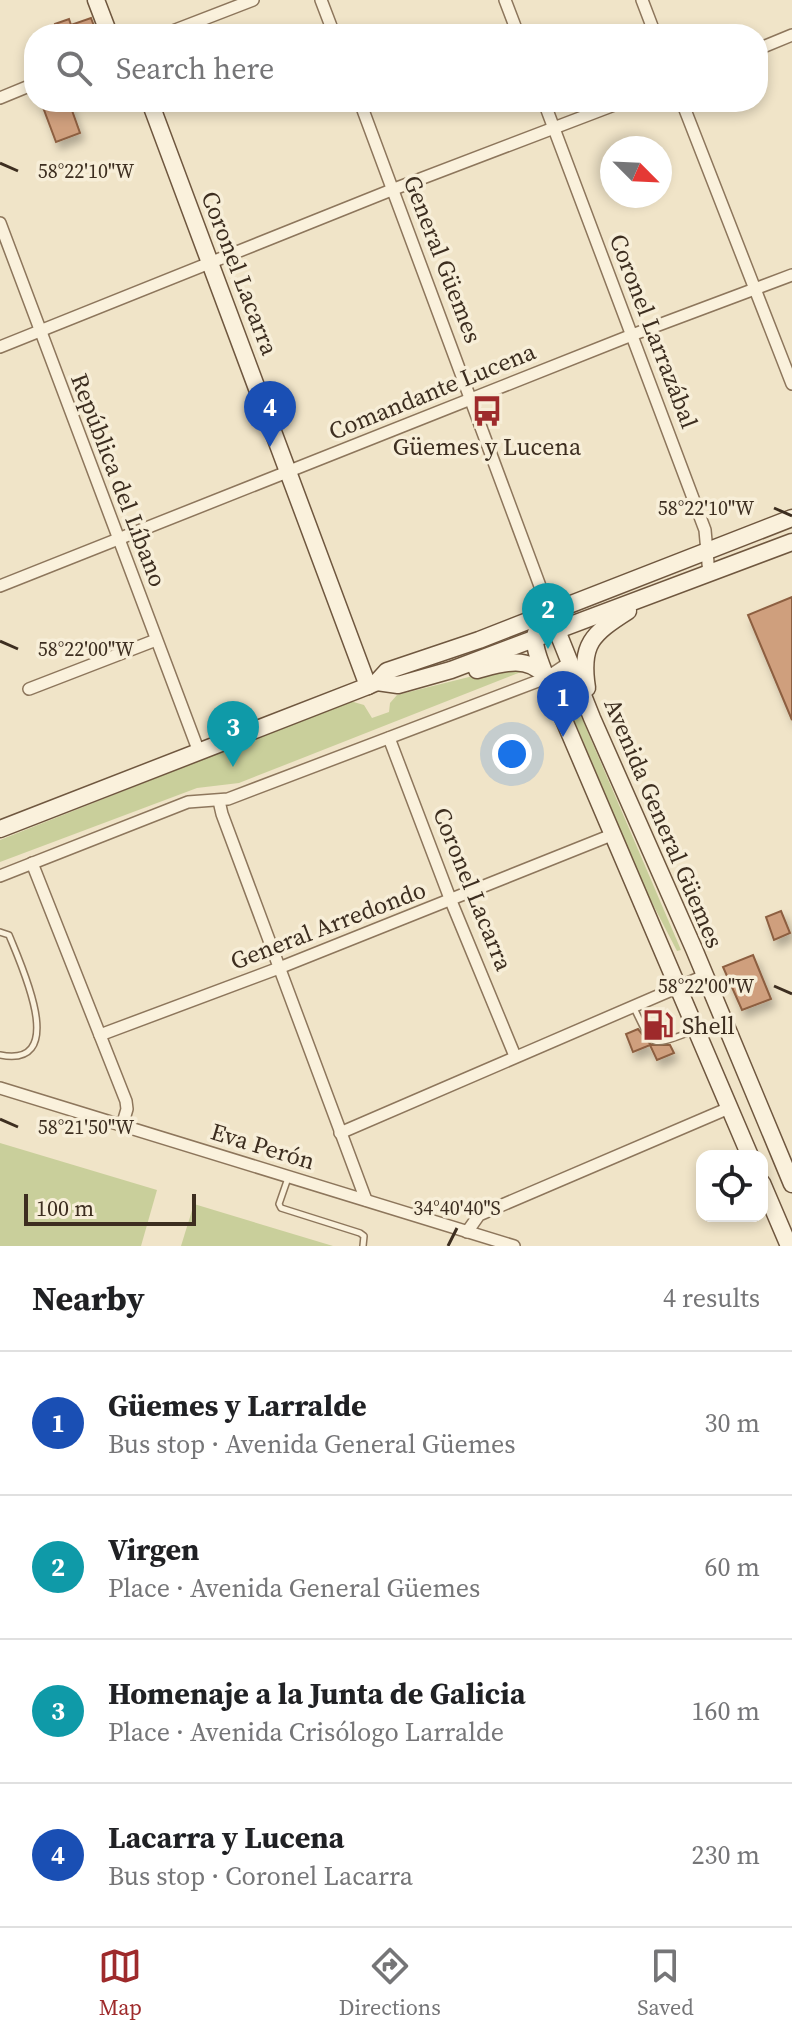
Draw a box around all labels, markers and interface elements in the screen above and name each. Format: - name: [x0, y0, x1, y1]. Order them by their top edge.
- search box: [24, 24, 768, 112]
- icon: search: [52, 46, 96, 90]
- text: Search here: [116, 48, 274, 89]
- north arrow: [600, 136, 672, 208]
- text: 58°22'10"W: [38, 157, 135, 185]
- street label: General Güemes: [396, 171, 490, 347]
- street label: Coronel Lacarra: [194, 186, 287, 361]
- street label: Coronel Larrazábal: [602, 229, 706, 433]
- street label: Comandante Lucena: [324, 334, 541, 448]
- street label: República del Líbano: [63, 369, 175, 591]
- pin: 4: [244, 381, 296, 447]
- bus stop icon: Güemes y Lucena: [470, 394, 504, 428]
- place label: Güemes y Lucena: [393, 430, 582, 463]
- text: 58°22'10"W: [658, 494, 755, 522]
- pin: 2: [522, 583, 574, 649]
- text: 58°22'00"W: [38, 635, 135, 663]
- pin: 1: [537, 671, 589, 737]
- street label: Avenida General Güemes: [596, 693, 732, 953]
- pin: 3: [207, 701, 259, 767]
- your location: [492, 734, 532, 774]
- street label: Coronel Lacarra: [425, 802, 521, 976]
- street label: General Arredondo: [226, 873, 430, 977]
- text: 58°22'00"W: [658, 972, 755, 1000]
- fuel station icon: Shell: [641, 1008, 675, 1042]
- place label: Shell: [682, 1009, 735, 1042]
- text: 58°21'50"W: [38, 1113, 135, 1141]
- street label: Eva Perón: [207, 1115, 319, 1177]
- map controls: [696, 1150, 768, 1222]
- button: locate: [696, 1150, 768, 1222]
- scale bar: [24, 1190, 196, 1226]
- text: 100 m: [36, 1193, 94, 1223]
- text: 34°40'40"S: [413, 1194, 501, 1222]
- text: Nearby: [32, 1275, 145, 1321]
- text: 4 results: [663, 1280, 760, 1316]
- text: Güemes y Larralde: [108, 1385, 367, 1426]
- text: 1: [51, 1405, 65, 1441]
- text: 30 m: [705, 1405, 760, 1441]
- text: Bus stop · Avenida General Güemes: [108, 1426, 516, 1462]
- text: Virgen: [108, 1529, 200, 1570]
- text: 2: [51, 1549, 65, 1585]
- text: 60 m: [705, 1549, 760, 1585]
- text: Place · Avenida General Güemes: [108, 1570, 480, 1606]
- text: Homenaje a la Junta de Galicia: [108, 1673, 526, 1714]
- text: 3: [51, 1693, 65, 1729]
- text: 160 m: [692, 1693, 760, 1729]
- text: Place · Avenida Crisólogo Larralde: [108, 1714, 504, 1750]
- text: Lacarra y Lucena: [108, 1817, 344, 1858]
- text: 4: [51, 1837, 65, 1873]
- text: 230 m: [692, 1837, 760, 1873]
- text: Bus stop · Coronel Lacarra: [108, 1858, 413, 1894]
- tab: Map: [98, 1944, 142, 2022]
- tab: Directions: [339, 1944, 441, 2022]
- tab: Saved: [637, 1944, 694, 2022]

